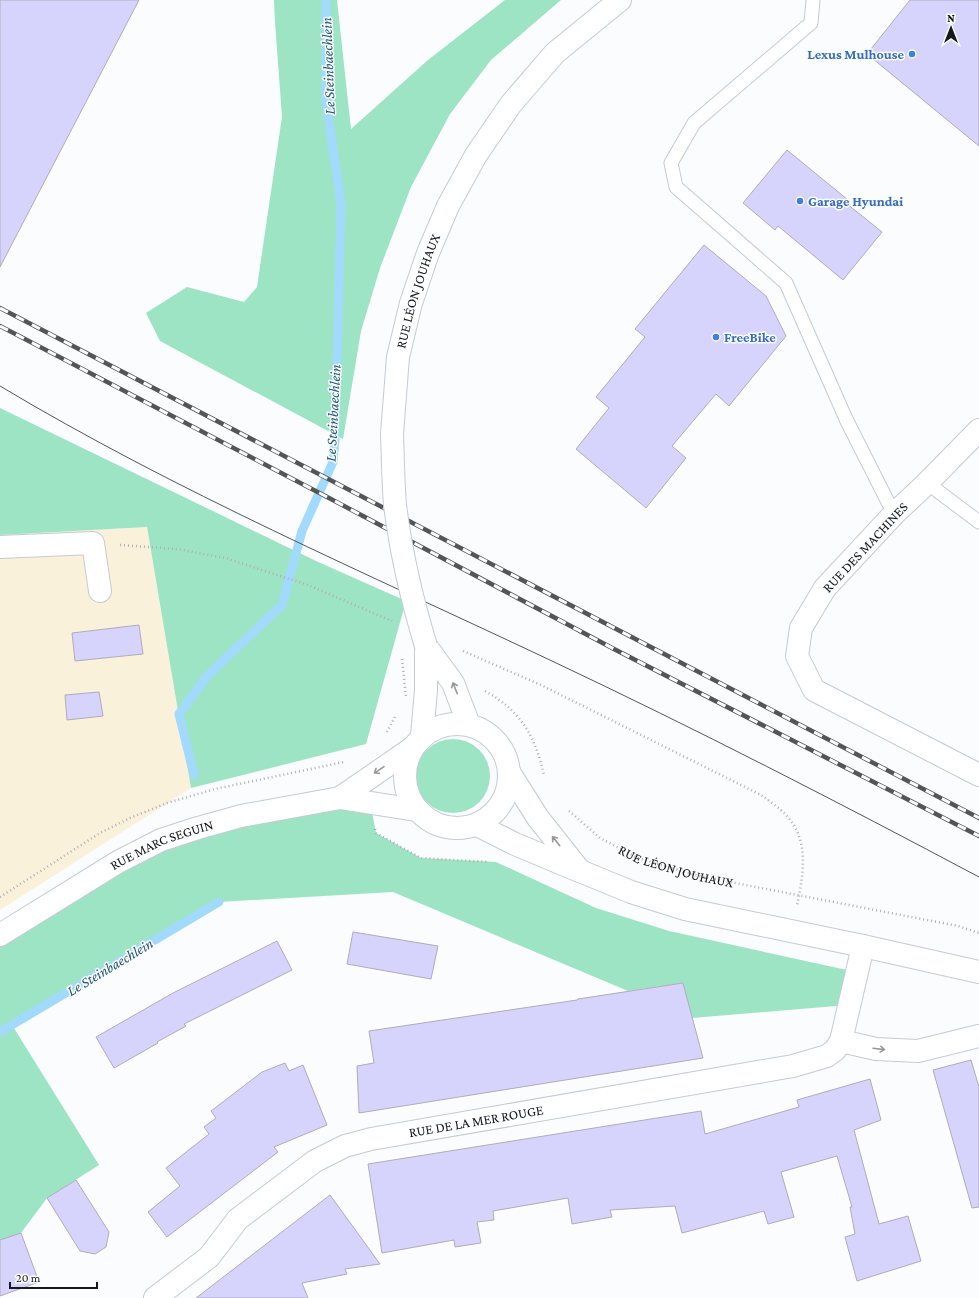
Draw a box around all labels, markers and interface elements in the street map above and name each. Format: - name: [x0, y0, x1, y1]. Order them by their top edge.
- north arrow: [931, 8, 971, 48]
- text: N: [947, 12, 955, 24]
- water label: Le Steinbaechlein: [318, 17, 338, 115]
- place label: Lexus Mulhouse: [807, 46, 904, 62]
- marker: Lexus Mulhouse: [907, 49, 917, 59]
- place label: Garage Hyundai: [808, 193, 903, 209]
- marker: Garage Hyundai: [795, 196, 805, 206]
- street label: RUE LÉON JOUHAUX: [392, 231, 443, 350]
- place label: FreeBike: [724, 329, 776, 345]
- marker: FreeBike: [711, 332, 721, 342]
- water label: Le Steinbaechlein: [322, 363, 344, 462]
- street label: RUE DES MACHINES: [819, 498, 911, 595]
- one-way arrow: [451, 683, 458, 695]
- one-way arrow: [373, 767, 385, 775]
- street label: RUE MARC SEGUIN: [107, 816, 215, 873]
- one-way arrow: [551, 835, 560, 846]
- street label: RUE LÉON JOUHAUX: [616, 841, 735, 890]
- water label: Le Steinbaechlein: [64, 935, 156, 999]
- one-way arrow: [872, 1045, 885, 1053]
- street label: RUE DE LA MER ROUGE: [408, 1101, 545, 1140]
- scale bar: [10, 1264, 97, 1290]
- text: 20 m: [16, 1271, 41, 1285]

